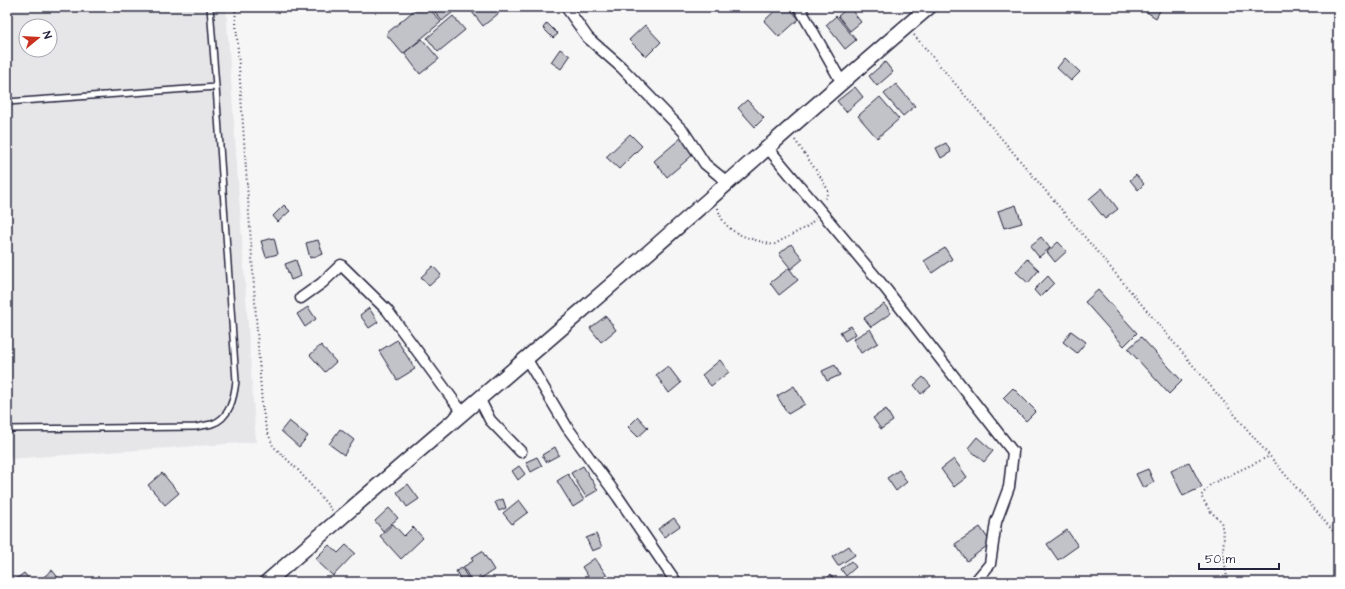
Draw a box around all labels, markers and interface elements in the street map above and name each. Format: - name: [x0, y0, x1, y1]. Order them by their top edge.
- north arrow: [18, 18, 58, 58]
- text: N: [39, 29, 55, 41]
- scale bar: [1199, 545, 1279, 571]
- text: 50 m: [1205, 551, 1236, 568]

